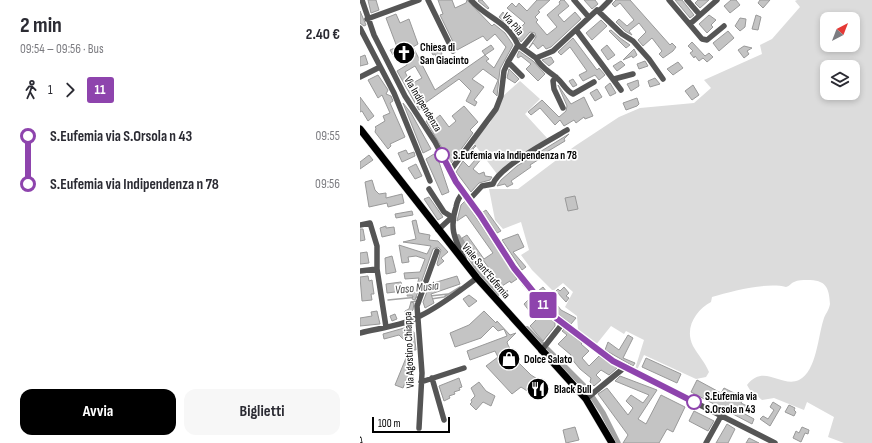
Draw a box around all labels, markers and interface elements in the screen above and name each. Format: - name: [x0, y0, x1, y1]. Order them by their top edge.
- street label: Via Pila: [500, 10, 526, 38]
- text: 2 min: [20, 12, 62, 39]
- north arrow: [820, 12, 860, 52]
- map controls: [820, 12, 860, 100]
- text: 2.40 €: [306, 25, 340, 44]
- church icon: Chiesa di San Giacinto: [391, 40, 417, 66]
- text: 09:54 – 09:56 · Bus: [20, 41, 104, 57]
- place label: Chiesa di San Giacinto: [420, 41, 469, 67]
- button: layers: [820, 60, 860, 100]
- street label: Via Indipendenza: [401, 74, 445, 134]
- icon: walk: [20, 79, 42, 101]
- icon: forward: [59, 79, 81, 101]
- text: 11: [95, 81, 106, 98]
- text: 1: [48, 82, 53, 98]
- text: S.Eufemia via S.Orsola n 43: [50, 127, 192, 146]
- text: 09:55: [316, 128, 340, 144]
- marker: S.Eufemia via Indipendenza n 78: [434, 147, 450, 163]
- place label: S.Eufemia via Indipendenza n 78: [453, 149, 577, 162]
- text: S.Eufemia via Indipendenza n 78: [50, 175, 219, 194]
- text: 09:56: [315, 176, 340, 192]
- street label: Viale Sant'Eufemia: [459, 241, 513, 301]
- water label: Vaso Musia: [394, 278, 440, 298]
- line badge: 11: [525, 292, 561, 318]
- text: 11: [538, 296, 548, 313]
- street label: Via Agostino Chiappa: [401, 311, 417, 389]
- shop icon: Dolce Salato: [496, 346, 522, 372]
- place label: Dolce Salato: [524, 353, 573, 366]
- restaurant icon: Black Bull: [525, 376, 551, 402]
- place label: Black Bull: [554, 383, 591, 396]
- button: Avvia: [20, 389, 176, 435]
- button: Biglietti: [184, 389, 340, 435]
- place label: S.Eufemia via S.Orsola n 43: [705, 390, 758, 416]
- marker: S.Eufemia via S.Orsola n 43: [686, 394, 702, 410]
- scale bar: [372, 415, 450, 434]
- text: 100 m: [378, 417, 400, 430]

